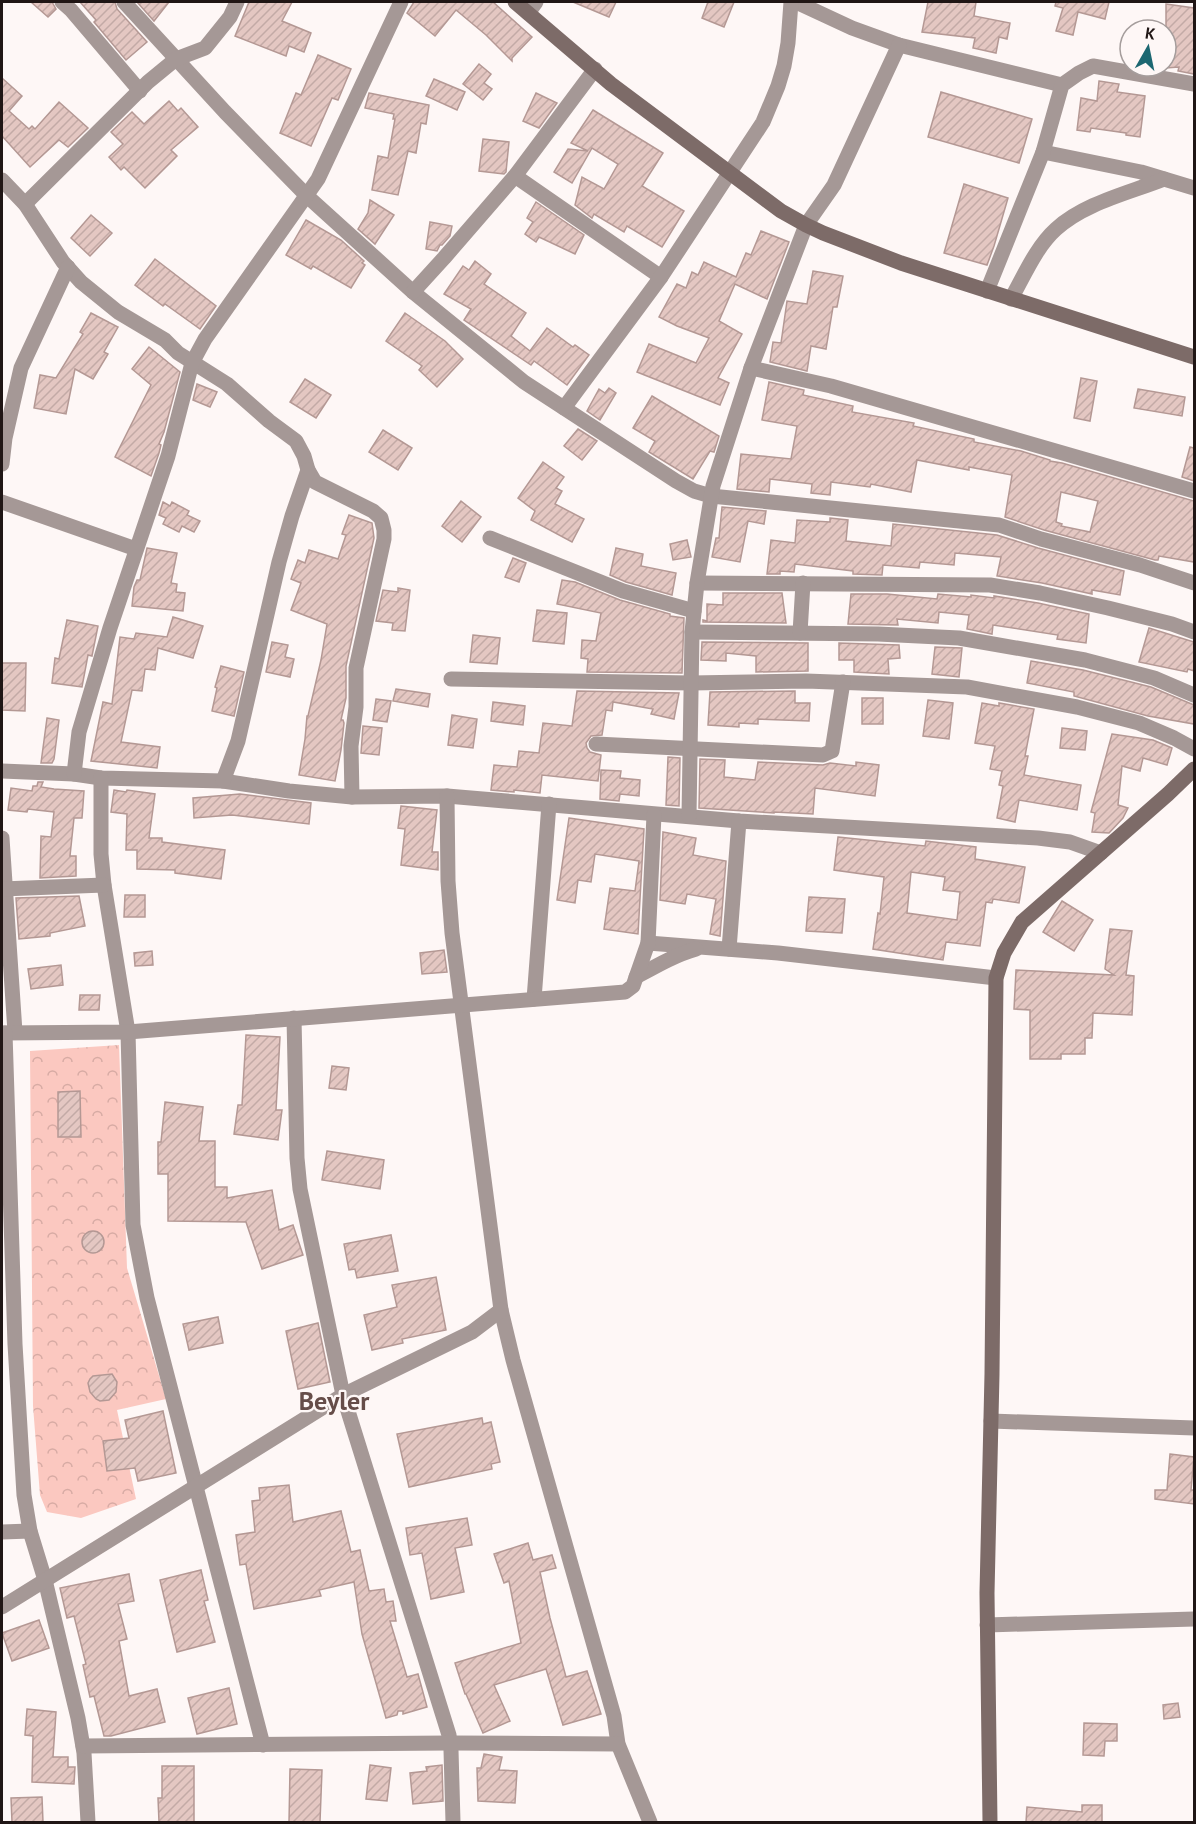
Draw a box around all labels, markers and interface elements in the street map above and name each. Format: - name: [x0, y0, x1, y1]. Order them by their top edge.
- north arrow: [1118, 18, 1178, 78]
- text: K: [1144, 23, 1157, 44]
- district label: Beyler: [299, 1384, 370, 1417]

